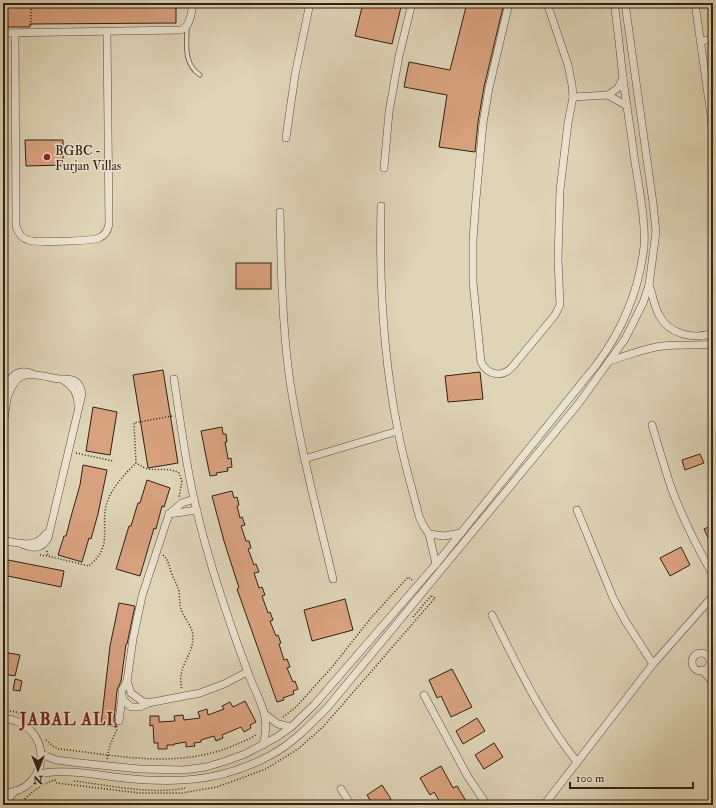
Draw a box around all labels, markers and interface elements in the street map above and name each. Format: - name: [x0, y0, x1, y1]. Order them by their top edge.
- place label: BGBC - Furjan Villas: [55, 143, 122, 174]
- marker: BGBC - Furjan Villas: [42, 152, 52, 162]
- district label: JABAL ALI: [19, 709, 114, 731]
- north arrow: [18, 750, 58, 790]
- scale bar: [570, 764, 693, 790]
- text: 100 m: [576, 771, 605, 786]
- text: N: [32, 773, 44, 786]

